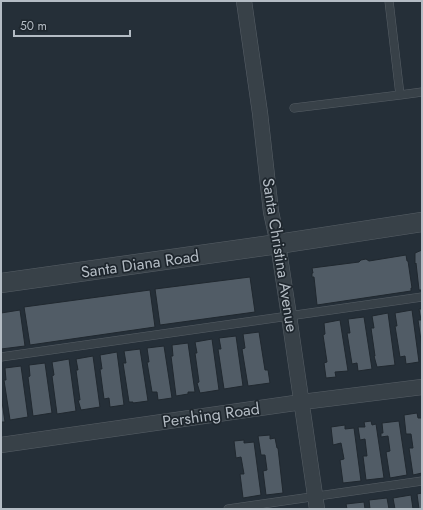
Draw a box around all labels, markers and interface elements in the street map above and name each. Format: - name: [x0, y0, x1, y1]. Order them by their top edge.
- scale bar: [14, 12, 130, 38]
- text: 50 m: [20, 17, 47, 35]
- street label: Santa Christina Avenue: [256, 176, 304, 334]
- street label: Santa Diana Road: [79, 244, 201, 284]
- street label: Pershing Road: [161, 397, 261, 433]

